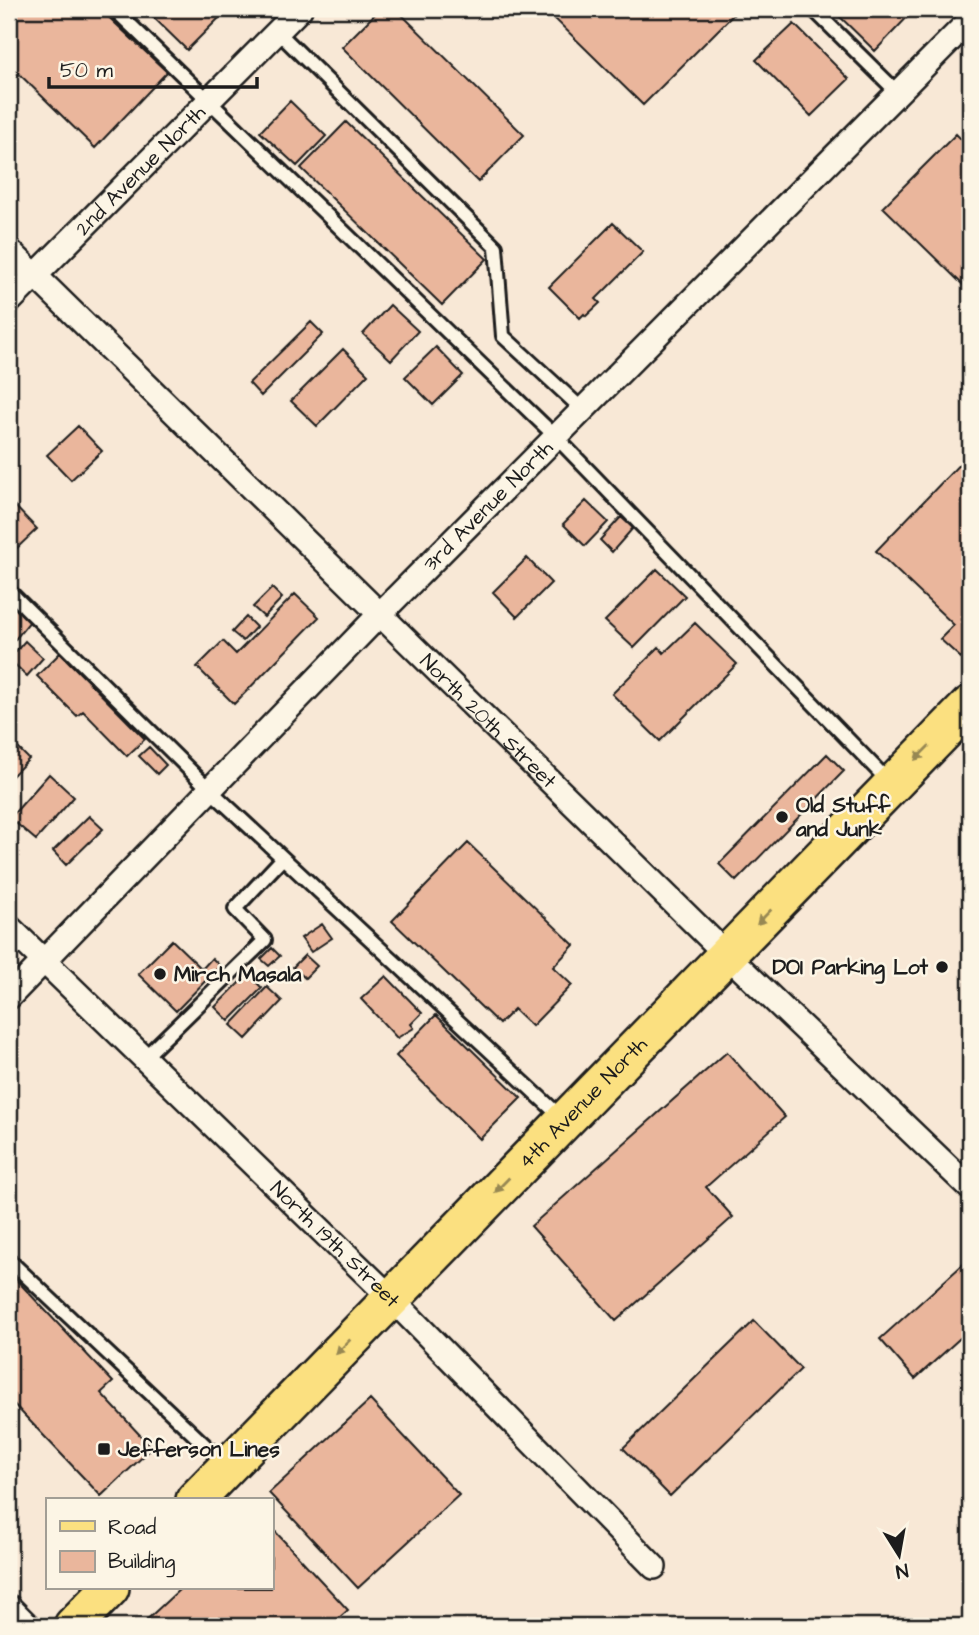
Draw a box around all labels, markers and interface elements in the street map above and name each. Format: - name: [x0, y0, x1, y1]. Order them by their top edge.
- scale bar: [49, 46, 257, 90]
- text: 50 m: [60, 56, 114, 85]
- street label: 2nd Avenue North: [69, 98, 212, 242]
- street label: 3rd Avenue North: [417, 434, 560, 578]
- street label: North 20th Street: [413, 647, 563, 795]
- one-way arrow: [914, 745, 931, 761]
- place label: Old Stuff and Junk: [795, 791, 891, 844]
- marker: Old Stuff and Junk: [774, 809, 790, 825]
- one-way arrow: [756, 908, 772, 925]
- place label: DOI Parking Lot: [772, 953, 929, 984]
- marker: DOI Parking Lot: [934, 959, 950, 975]
- place label: Mirch Masala: [174, 960, 302, 989]
- marker: Mirch Masala: [152, 966, 168, 982]
- street label: 4th Avenue North: [512, 1030, 654, 1175]
- street label: North 19th Street: [264, 1174, 407, 1314]
- one-way arrow: [493, 1176, 510, 1193]
- one-way arrow: [334, 1339, 351, 1356]
- place label: Jefferson Lines: [117, 1435, 280, 1464]
- marker: Jefferson Lines: [96, 1441, 112, 1457]
- legend: [46, 1498, 273, 1590]
- text: Road: [108, 1513, 156, 1542]
- north arrow: [864, 1520, 934, 1590]
- text: Building: [108, 1547, 176, 1578]
- text: N: [893, 1556, 910, 1585]

